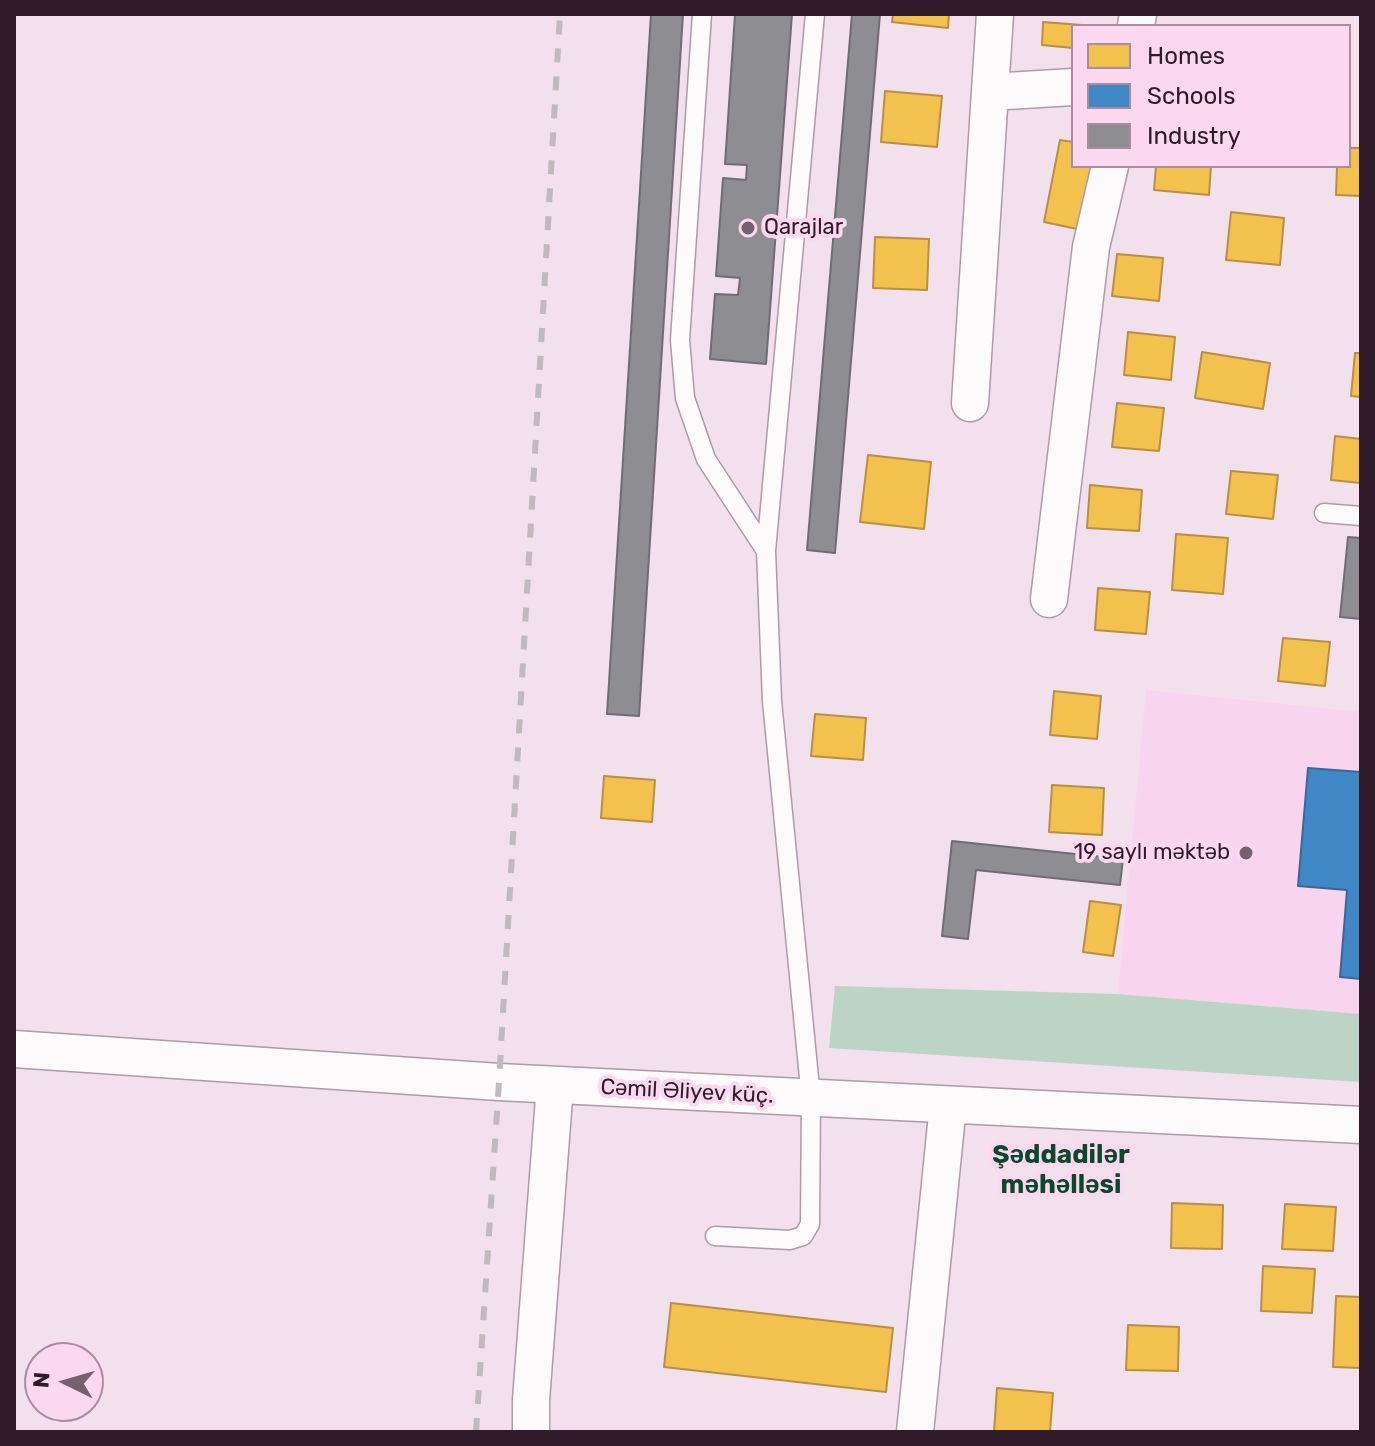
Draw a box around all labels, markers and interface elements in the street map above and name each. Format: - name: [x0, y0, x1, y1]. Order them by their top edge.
- legend: [1071, 24, 1351, 168]
- text: Homes: [1147, 42, 1225, 70]
- text: Schools: [1147, 82, 1235, 110]
- text: Industry: [1147, 122, 1241, 150]
- place label: Qarajlar: [764, 215, 843, 241]
- marker: Qarajlar: [739, 219, 757, 237]
- place label: 19 saylı məktəb: [1074, 840, 1230, 866]
- marker: 19 saylı məktəb: [1237, 844, 1255, 862]
- street label: Cəmil Əliyev küç.: [600, 1074, 774, 1110]
- district label: Şəddadilər məhəlləsi: [992, 1139, 1130, 1200]
- north arrow: [24, 1342, 104, 1422]
- text: N: [27, 1371, 56, 1389]

